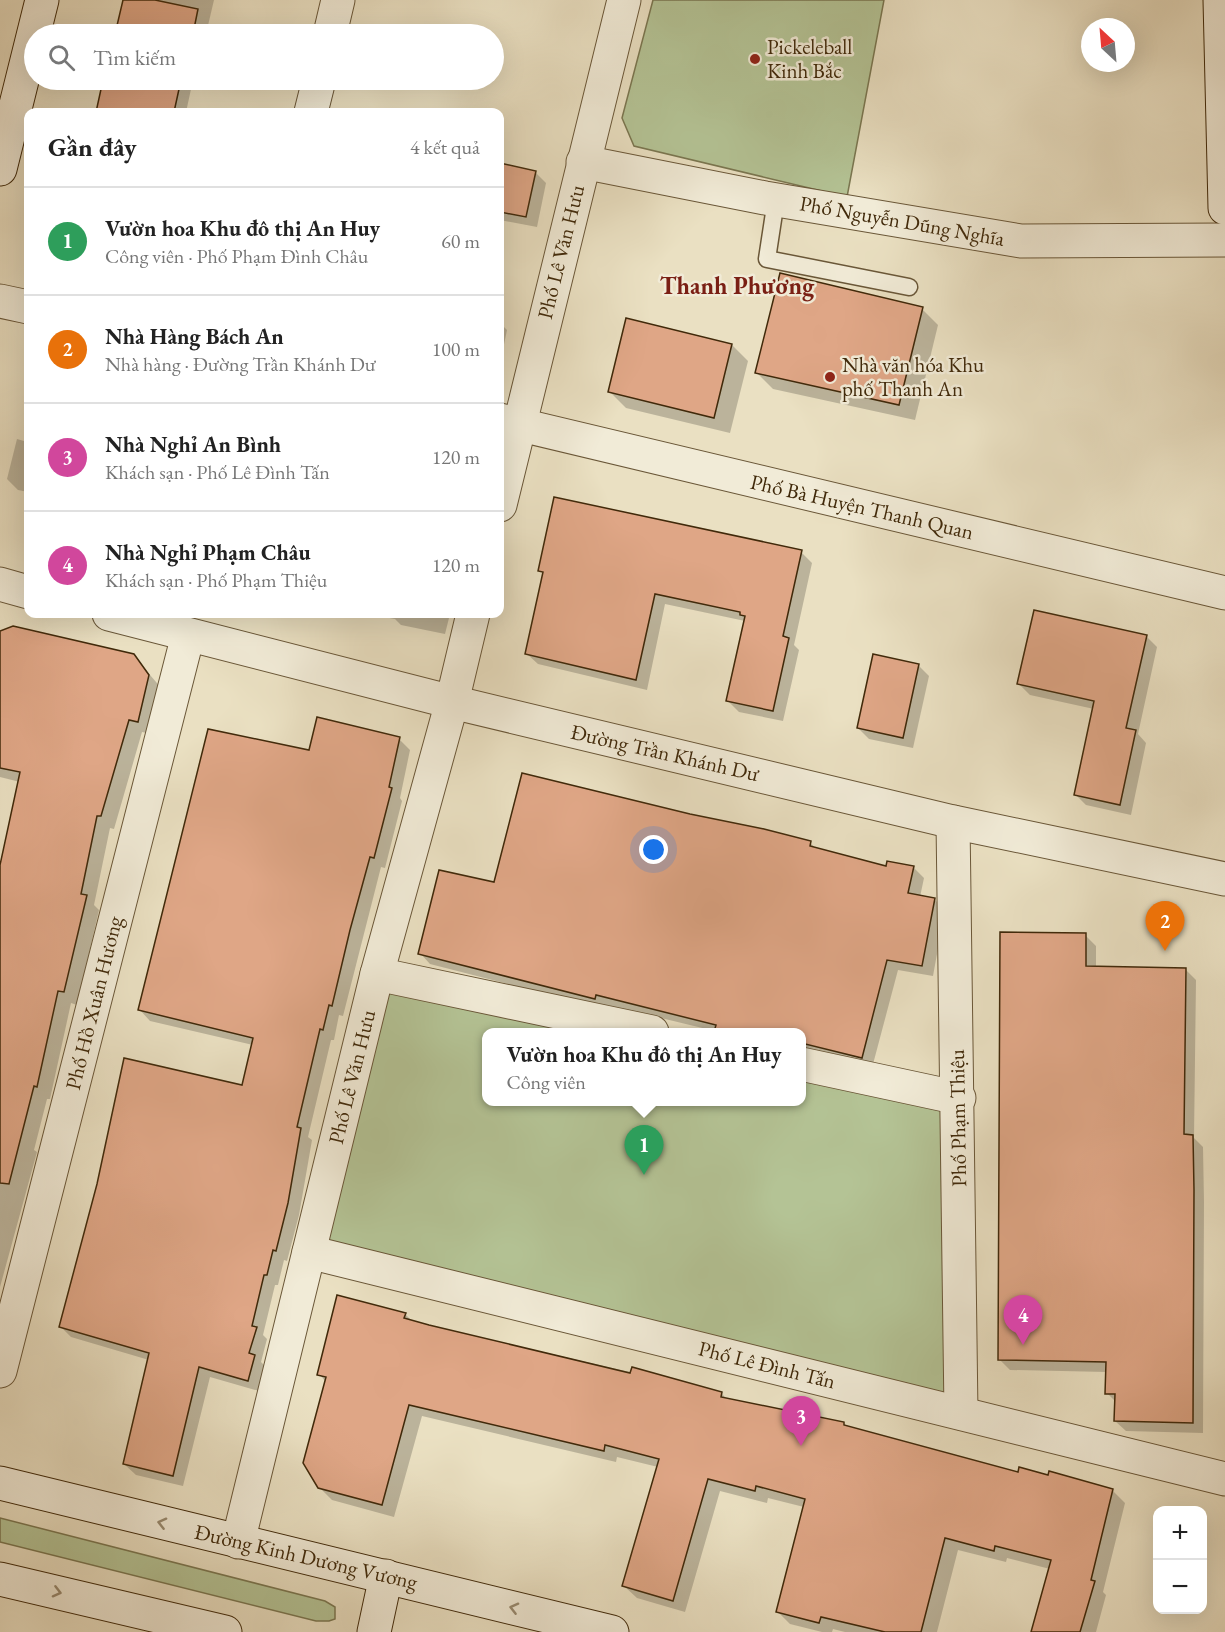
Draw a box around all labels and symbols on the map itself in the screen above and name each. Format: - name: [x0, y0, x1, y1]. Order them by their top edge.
- north arrow: [1081, 18, 1135, 72]
- place label: Pickeleball Kinh Bắc: [767, 33, 852, 84]
- marker: Pickeleball Kinh Bắc: [748, 52, 762, 66]
- street label: Phố Lê Văn Hưu: [531, 182, 590, 322]
- street label: Phố Nguyễn Dũng Nghĩa: [798, 189, 1007, 252]
- district label: Thanh Phương: [660, 270, 815, 302]
- place label: Nhà văn hóa Khu phố Thanh An: [842, 351, 984, 402]
- marker: Nhà văn hóa Khu phố Thanh An: [823, 370, 837, 384]
- street label: Phố Bà Huyện Thanh Quan: [748, 468, 976, 546]
- street label: Đường Trần Khánh Dư: [568, 718, 762, 787]
- your location: [639, 835, 668, 864]
- pin: 2: [1146, 902, 1184, 951]
- street label: Phố Hồ Xuân Hương: [59, 913, 128, 1092]
- street label: Phố Lê Văn Hưu: [322, 1007, 381, 1147]
- street label: Phố Phạm Thiệu: [943, 1049, 972, 1187]
- pin: 1: [624, 1126, 664, 1175]
- pin: 4: [1004, 1296, 1042, 1345]
- street label: Phố Lê Đình Tấn: [696, 1334, 838, 1395]
- pin: 3: [782, 1396, 820, 1446]
- one-way arrow: [157, 1517, 167, 1530]
- street label: Đường Kinh Dương Vương: [192, 1518, 421, 1595]
- one-way arrow: [52, 1585, 62, 1598]
- one-way arrow: [510, 1602, 520, 1615]

